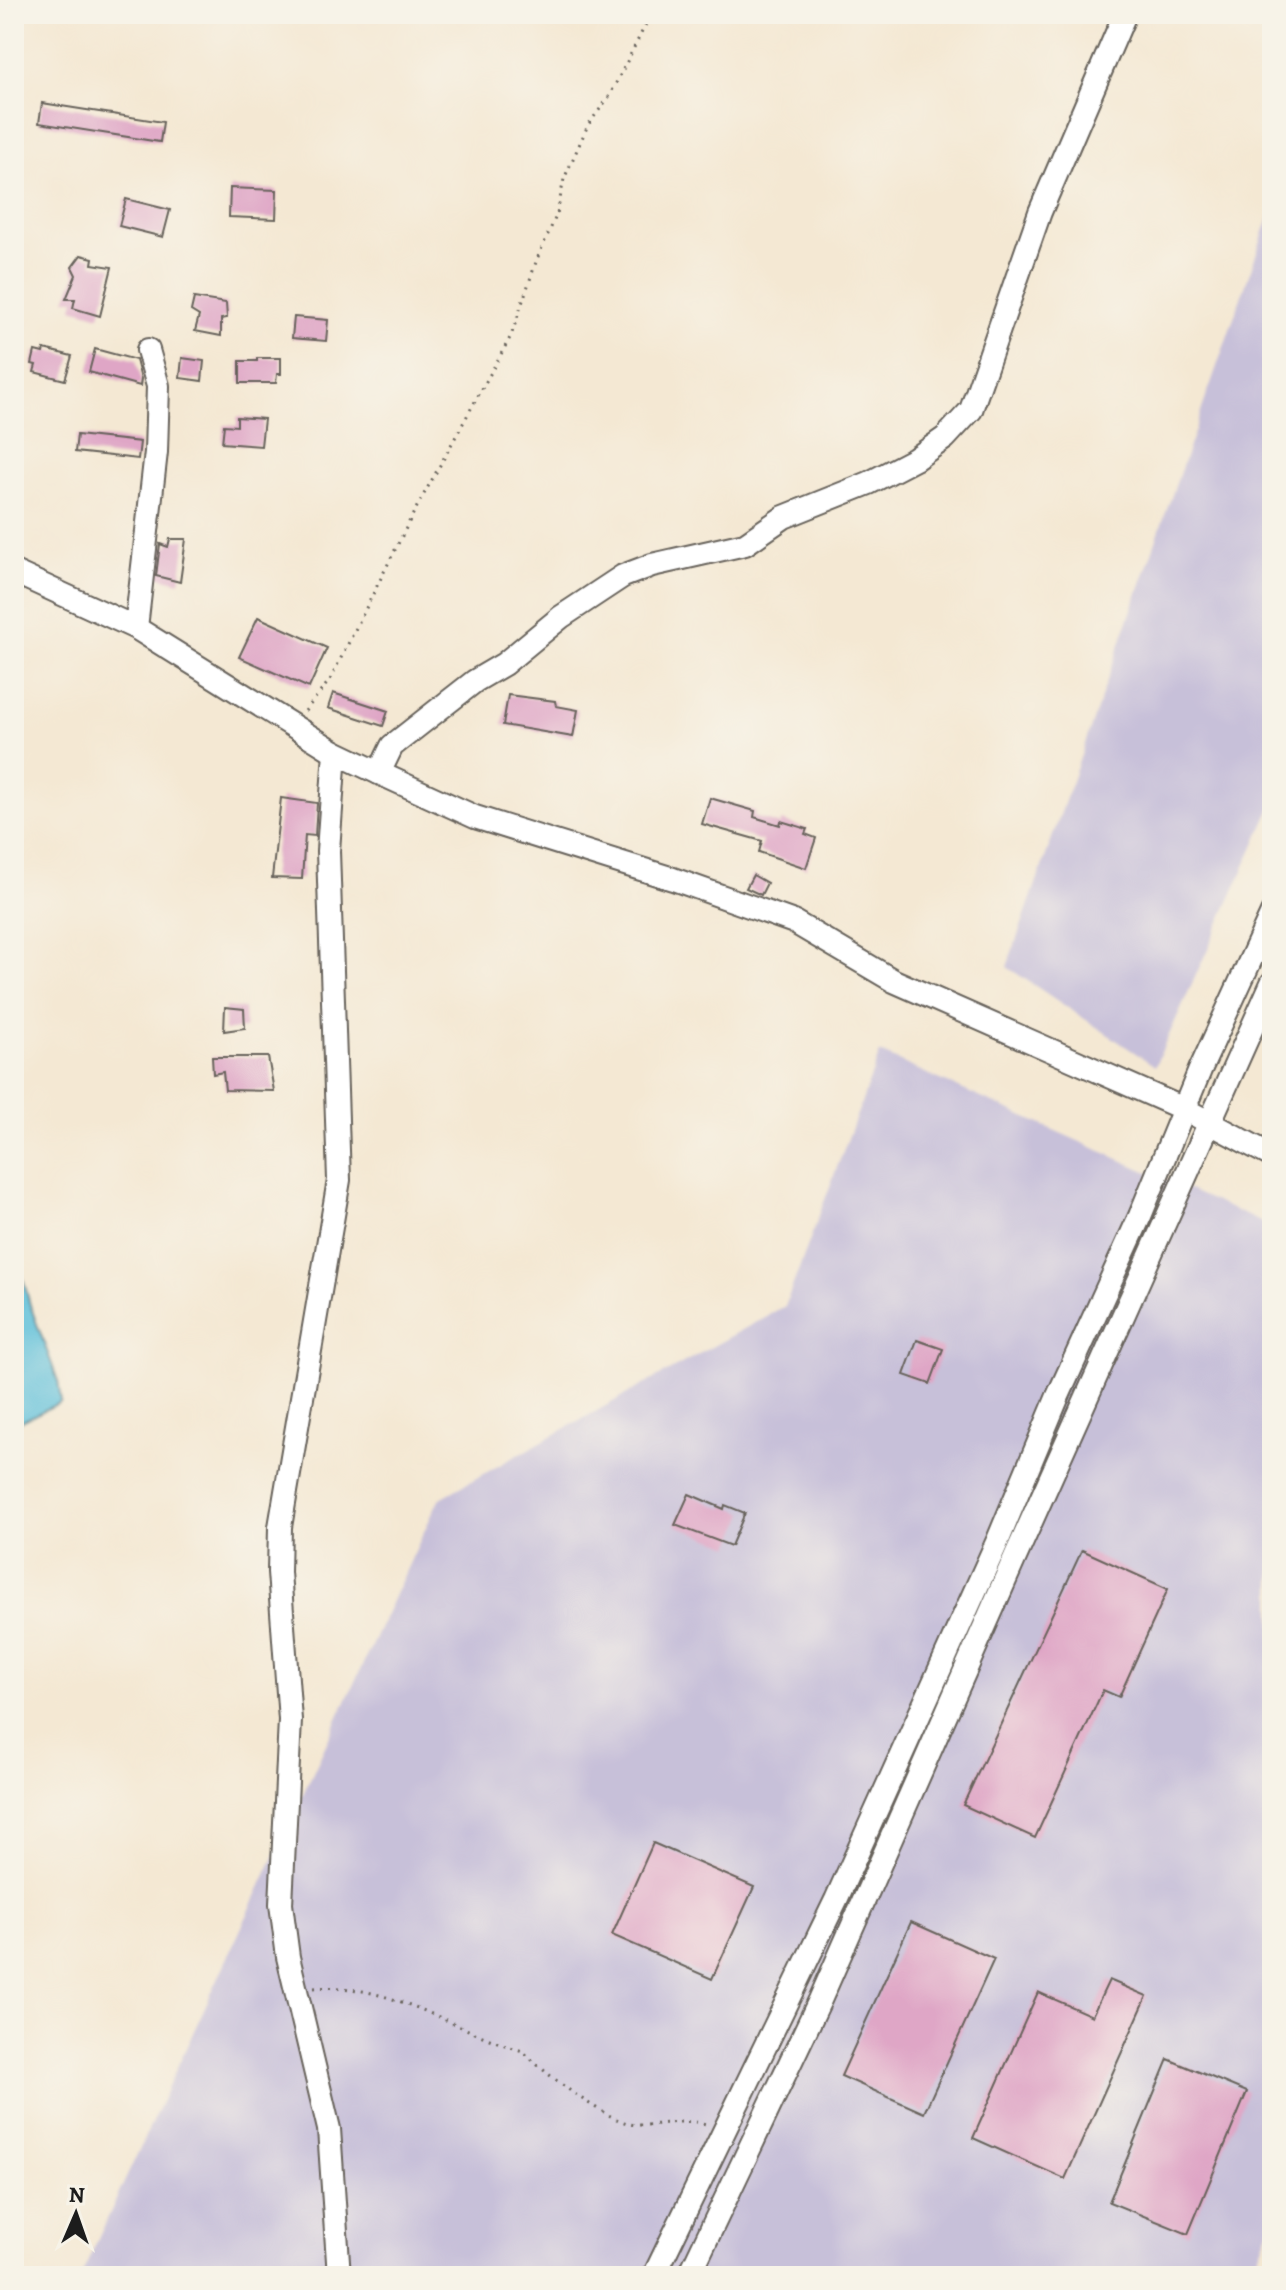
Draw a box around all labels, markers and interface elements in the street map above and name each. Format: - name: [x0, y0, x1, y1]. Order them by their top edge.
- north arrow: [36, 2174, 116, 2254]
- text: N: [68, 2180, 85, 2210]

